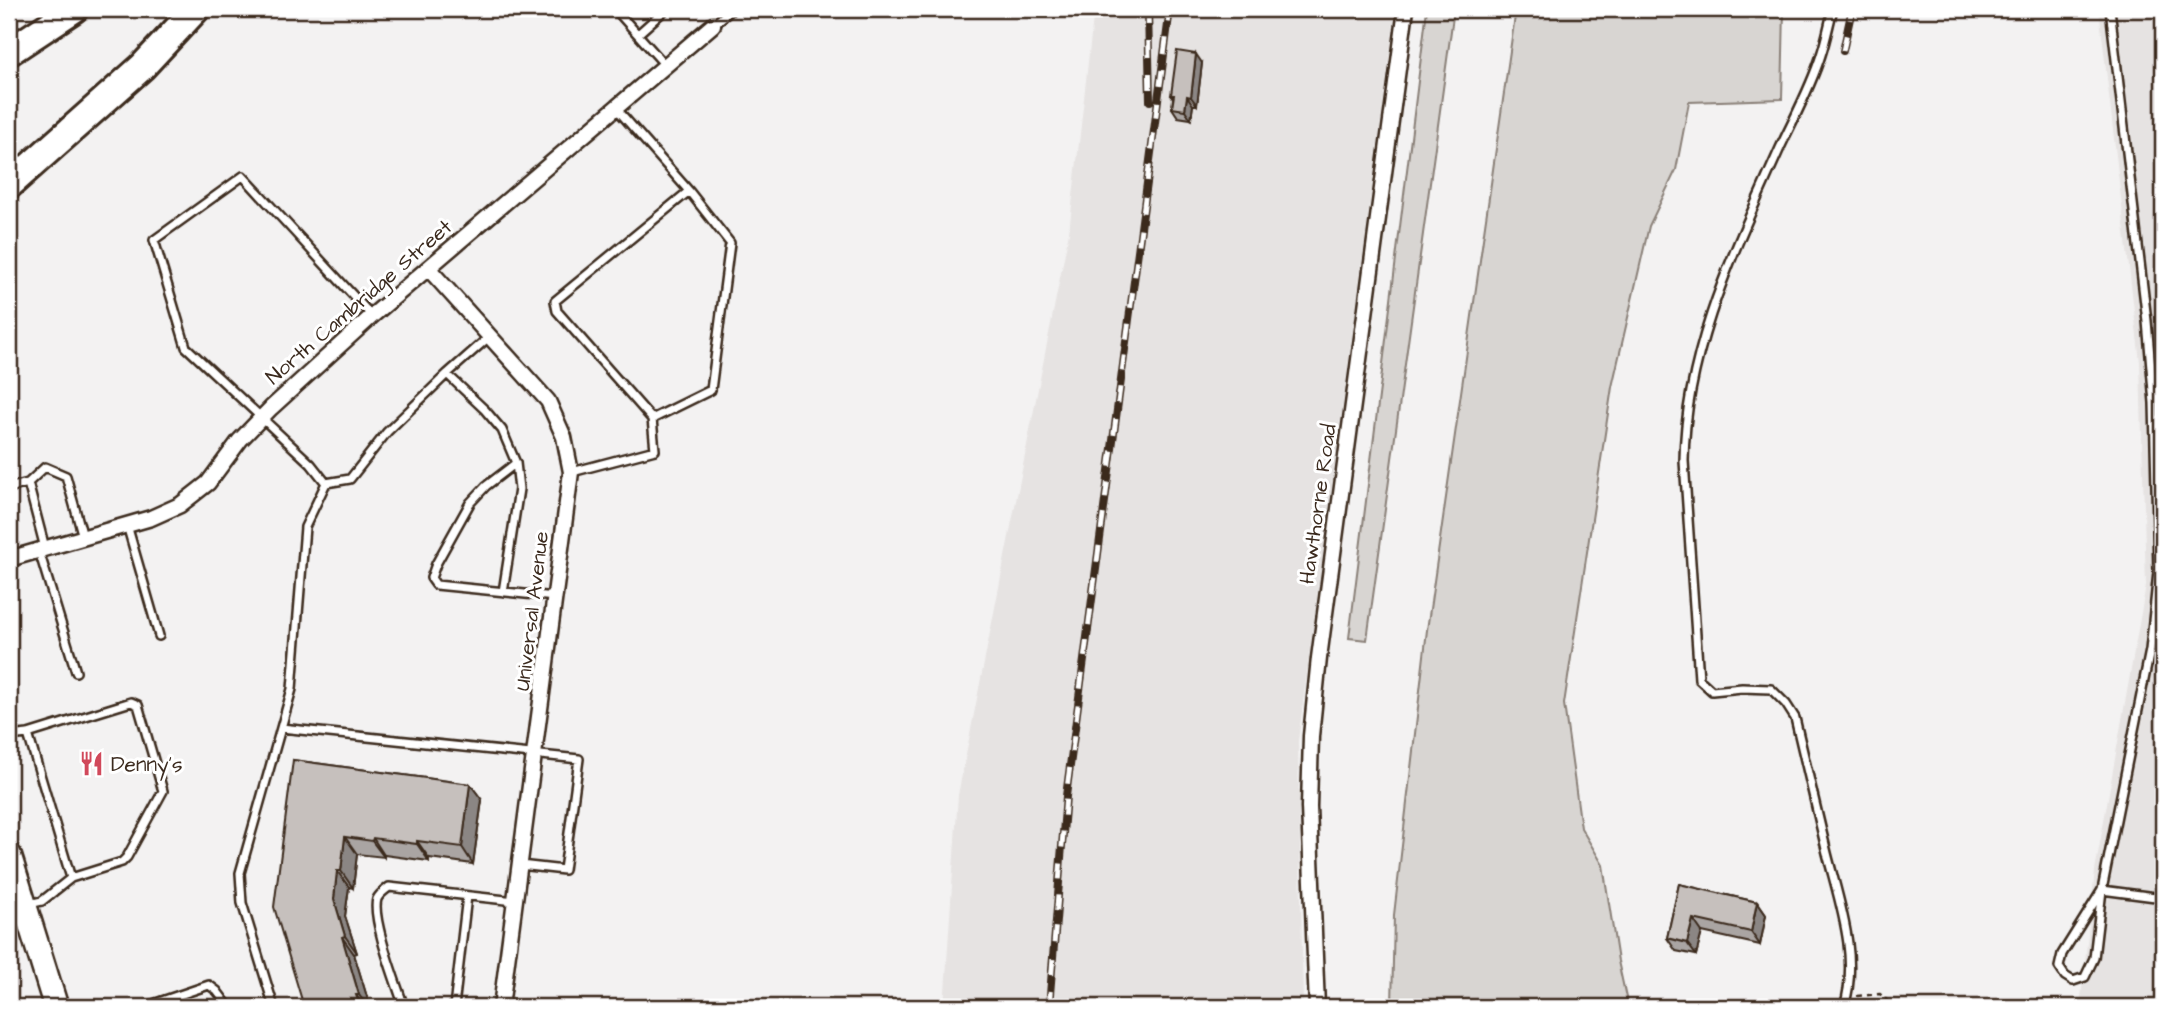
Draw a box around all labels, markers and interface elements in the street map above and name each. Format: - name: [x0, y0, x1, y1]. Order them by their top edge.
- street label: North Cambridge Street: [259, 213, 460, 393]
- street label: Hawthorne Road: [1292, 422, 1344, 586]
- street label: Universal Avenue: [508, 530, 556, 692]
- restaurant icon: Denny's: [77, 750, 105, 778]
- place label: Denny's: [111, 750, 182, 781]

